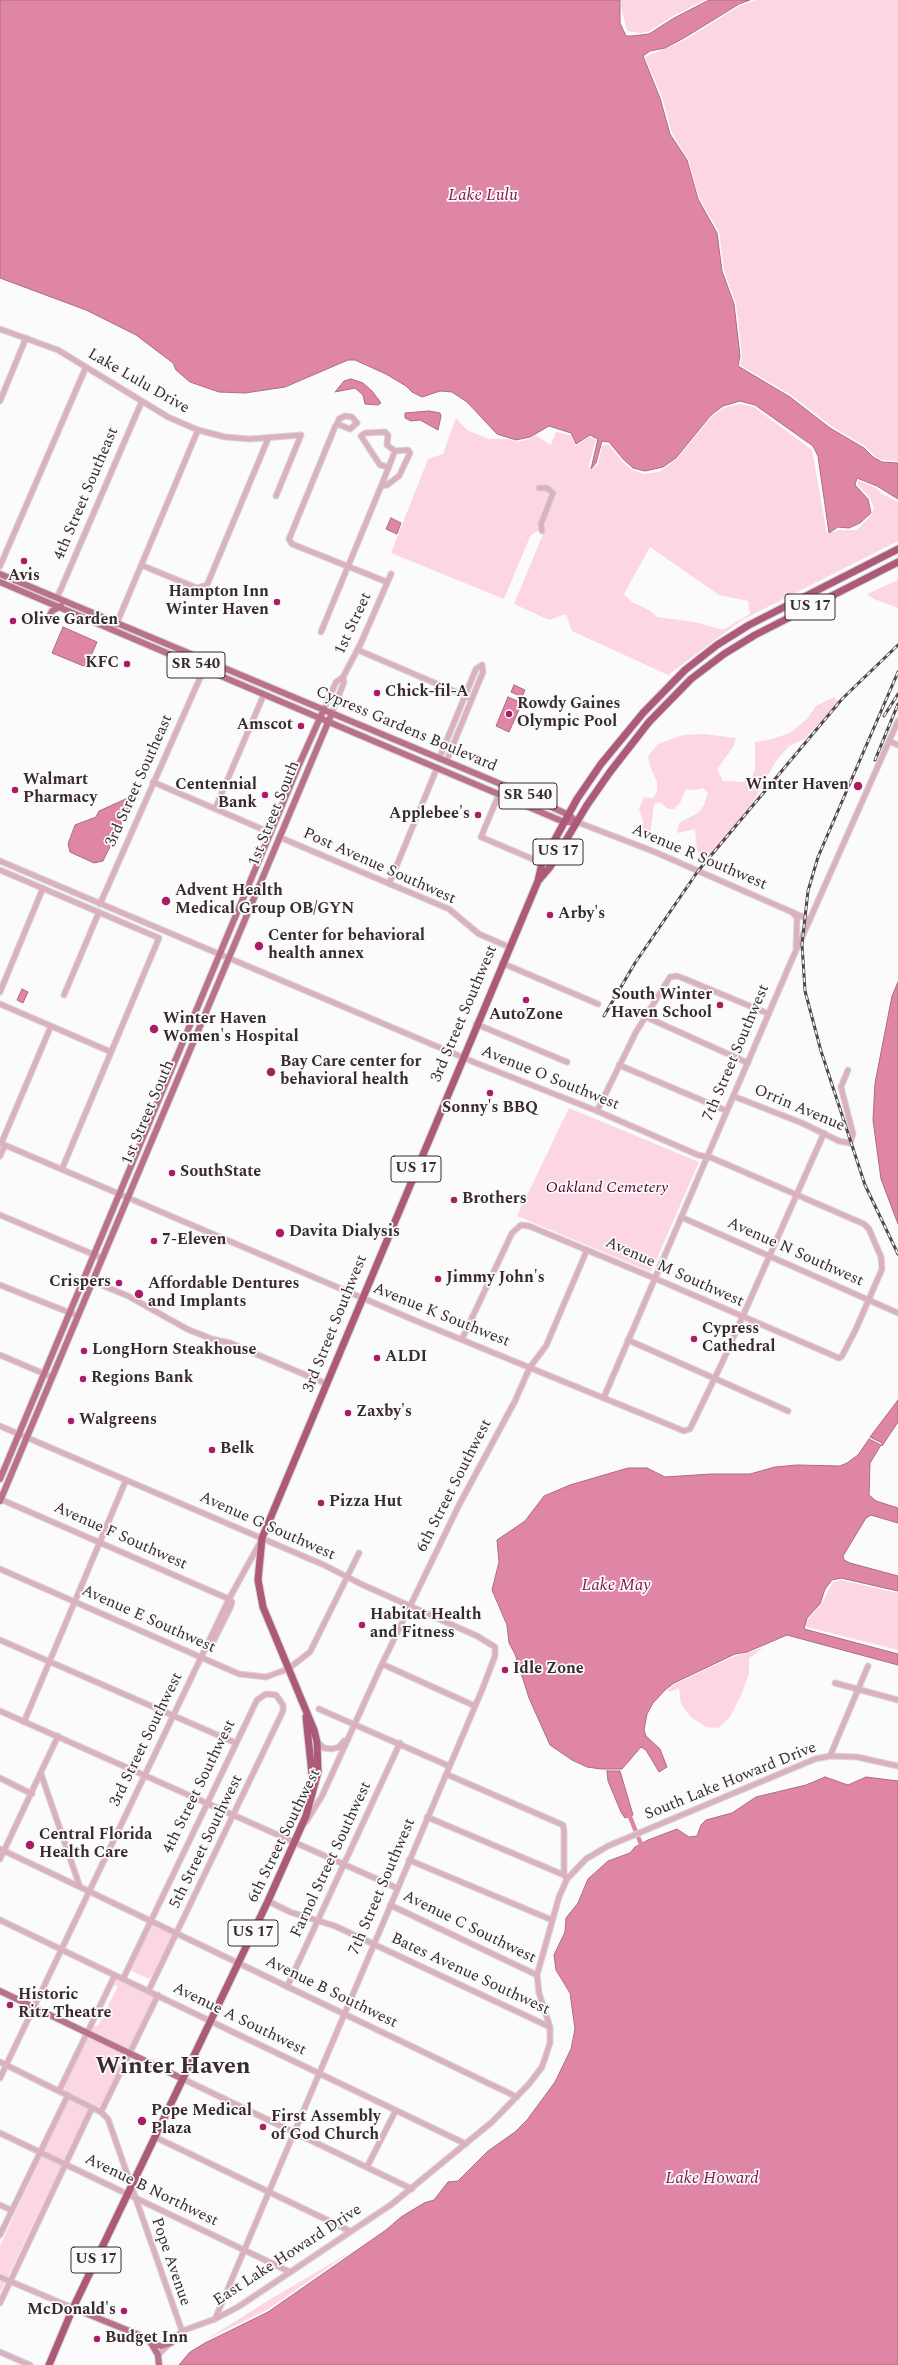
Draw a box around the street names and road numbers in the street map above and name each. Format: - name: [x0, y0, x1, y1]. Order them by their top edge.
- street label: Lake Lulu Drive: [84, 345, 192, 419]
- street label: 4th Street Southeast: [50, 425, 124, 563]
- street label: 1st Street: [331, 590, 377, 658]
- road number: US 17: [785, 594, 835, 620]
- road number: SR 540: [167, 652, 225, 678]
- street label: Cypress Gardens Boulevard: [312, 683, 500, 777]
- street label: 3rd Street Southeast: [102, 712, 178, 850]
- street label: 1st Street South: [245, 759, 305, 869]
- road number: SR 540: [499, 783, 557, 809]
- street label: Avenue R Southwest: [629, 821, 769, 895]
- street label: Post Avenue Southwest: [300, 825, 458, 909]
- road number: US 17: [533, 839, 583, 865]
- street label: 3rd Street Southwest: [427, 943, 503, 1085]
- street label: 7th Street Southwest: [700, 982, 774, 1124]
- street label: Avenue O Southwest: [478, 1043, 622, 1115]
- street label: 1st Street South: [118, 1058, 180, 1168]
- street label: Orrin Avenue: [751, 1081, 847, 1137]
- road number: US 17: [391, 1156, 441, 1182]
- street label: Avenue N Southwest: [724, 1214, 866, 1292]
- street label: Avenue M Southwest: [602, 1234, 746, 1312]
- street label: 3rd Street Southwest: [300, 1252, 372, 1396]
- street label: Avenue K Southwest: [370, 1280, 512, 1352]
- street label: 6th Street Southwest: [413, 1416, 497, 1556]
- street label: Avenue G Southwest: [196, 1488, 338, 1566]
- street label: Avenue F Southwest: [50, 1499, 190, 1575]
- street label: Avenue E Southwest: [78, 1582, 218, 1658]
- street label: 3rd Street Southwest: [106, 1670, 188, 1810]
- street label: 4th Street Southwest: [159, 1717, 241, 1857]
- street label: South Lake Howard Drive: [642, 1739, 820, 1825]
- street label: 6th Street Southwest: [244, 1766, 326, 1906]
- street label: 5th Street Southwest: [166, 1772, 248, 1912]
- street label: Farnol Street Southwest: [287, 1779, 377, 1941]
- street label: 7th Street Southwest: [346, 1816, 420, 1958]
- street label: Avenue C Southwest: [399, 1887, 539, 1969]
- road number: US 17: [228, 1920, 278, 1946]
- street label: Bates Avenue Southwest: [388, 1930, 552, 2020]
- street label: Avenue B Southwest: [262, 1953, 400, 2033]
- street label: Avenue A Southwest: [169, 1979, 309, 2061]
- street label: Avenue B Northwest: [81, 2150, 221, 2232]
- street label: East Lake Howard Drive: [210, 2201, 366, 2311]
- street label: Pope Avenue: [146, 2215, 194, 2309]
- road number: US 17: [71, 2247, 121, 2273]

